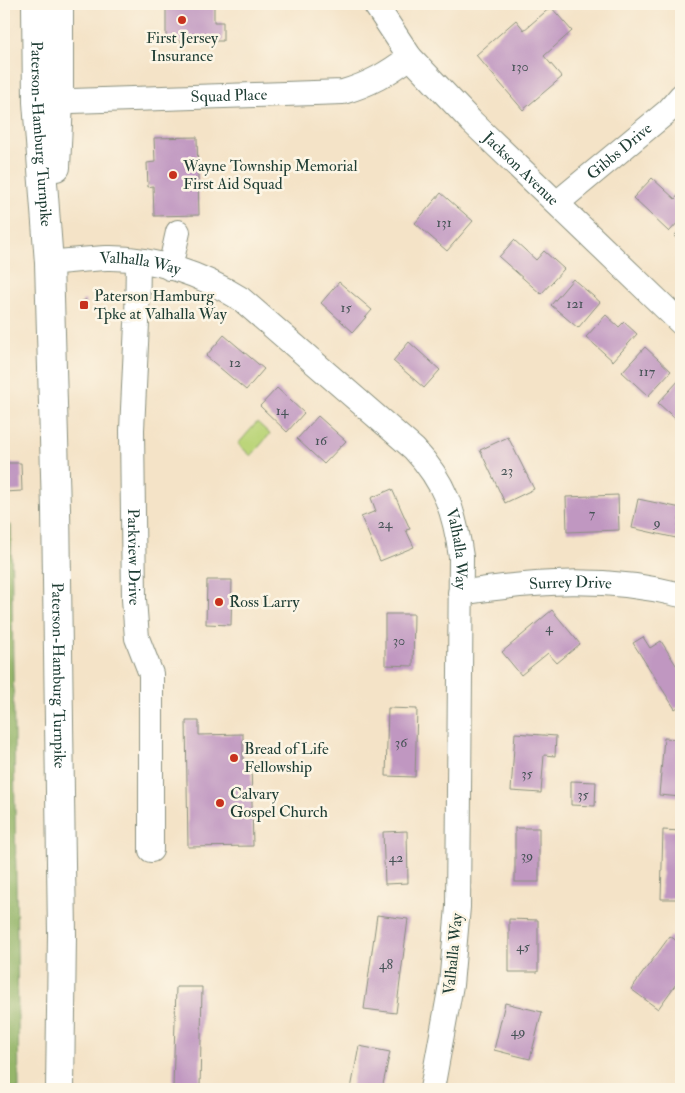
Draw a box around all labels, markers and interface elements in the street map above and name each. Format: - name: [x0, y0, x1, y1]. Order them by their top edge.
- marker: First Jersey Insurance: [176, 14, 188, 26]
- place label: First Jersey Insurance: [146, 28, 219, 66]
- street label: Paterson-Hamburg Turnpike: [26, 41, 56, 228]
- house number: 130: [511, 58, 529, 75]
- street label: Squad Place: [190, 85, 268, 107]
- street label: Gibbs Drive: [583, 118, 656, 184]
- street label: Jackson Avenue: [477, 127, 563, 210]
- place label: Wayne Township Memorial First Aid Squad: [182, 156, 358, 194]
- marker: Wayne Township Memorial First Aid Squad: [167, 169, 179, 181]
- house number: 131: [436, 214, 452, 231]
- street label: Valhalla Way: [99, 248, 184, 280]
- place label: Paterson Hamburg Tpke at Valhalla Way: [94, 286, 228, 325]
- house number: 121: [566, 295, 584, 312]
- marker: Paterson Hamburg Tpke at Valhalla Way: [78, 299, 90, 311]
- house number: 15: [340, 299, 352, 316]
- house number: 12: [229, 354, 241, 371]
- house number: 117: [639, 363, 656, 380]
- house number: 14: [276, 402, 290, 419]
- house number: 16: [315, 432, 328, 449]
- house number: 23: [501, 462, 513, 479]
- house number: 7: [589, 505, 596, 522]
- street label: Valhalla Way: [441, 506, 471, 591]
- street label: Parkview Drive: [123, 508, 144, 606]
- house number: 9: [652, 514, 661, 531]
- house number: 24: [378, 515, 394, 532]
- street label: Surrey Drive: [528, 572, 613, 594]
- street label: Paterson-Hamburg Turnpike: [47, 582, 70, 769]
- place label: Ross Larry: [229, 592, 300, 612]
- marker: Ross Larry: [213, 596, 225, 608]
- house number: 4: [545, 619, 554, 636]
- house number: 30: [393, 632, 405, 649]
- house number: 36: [395, 734, 408, 751]
- place label: Bread of Life Fellowship: [244, 739, 329, 778]
- marker: Bread of Life Fellowship: [228, 752, 240, 764]
- house number: 35: [521, 765, 534, 782]
- place label: Calvary Gospel Church: [230, 784, 329, 823]
- house number: 35: [577, 786, 590, 803]
- marker: Calvary Gospel Church: [214, 797, 226, 809]
- house number: 39: [521, 847, 533, 864]
- house number: 42: [389, 849, 403, 866]
- street label: Valhalla Way: [439, 911, 467, 996]
- house number: 45: [516, 938, 531, 955]
- house number: 48: [379, 956, 393, 973]
- house number: 49: [511, 1023, 525, 1040]

